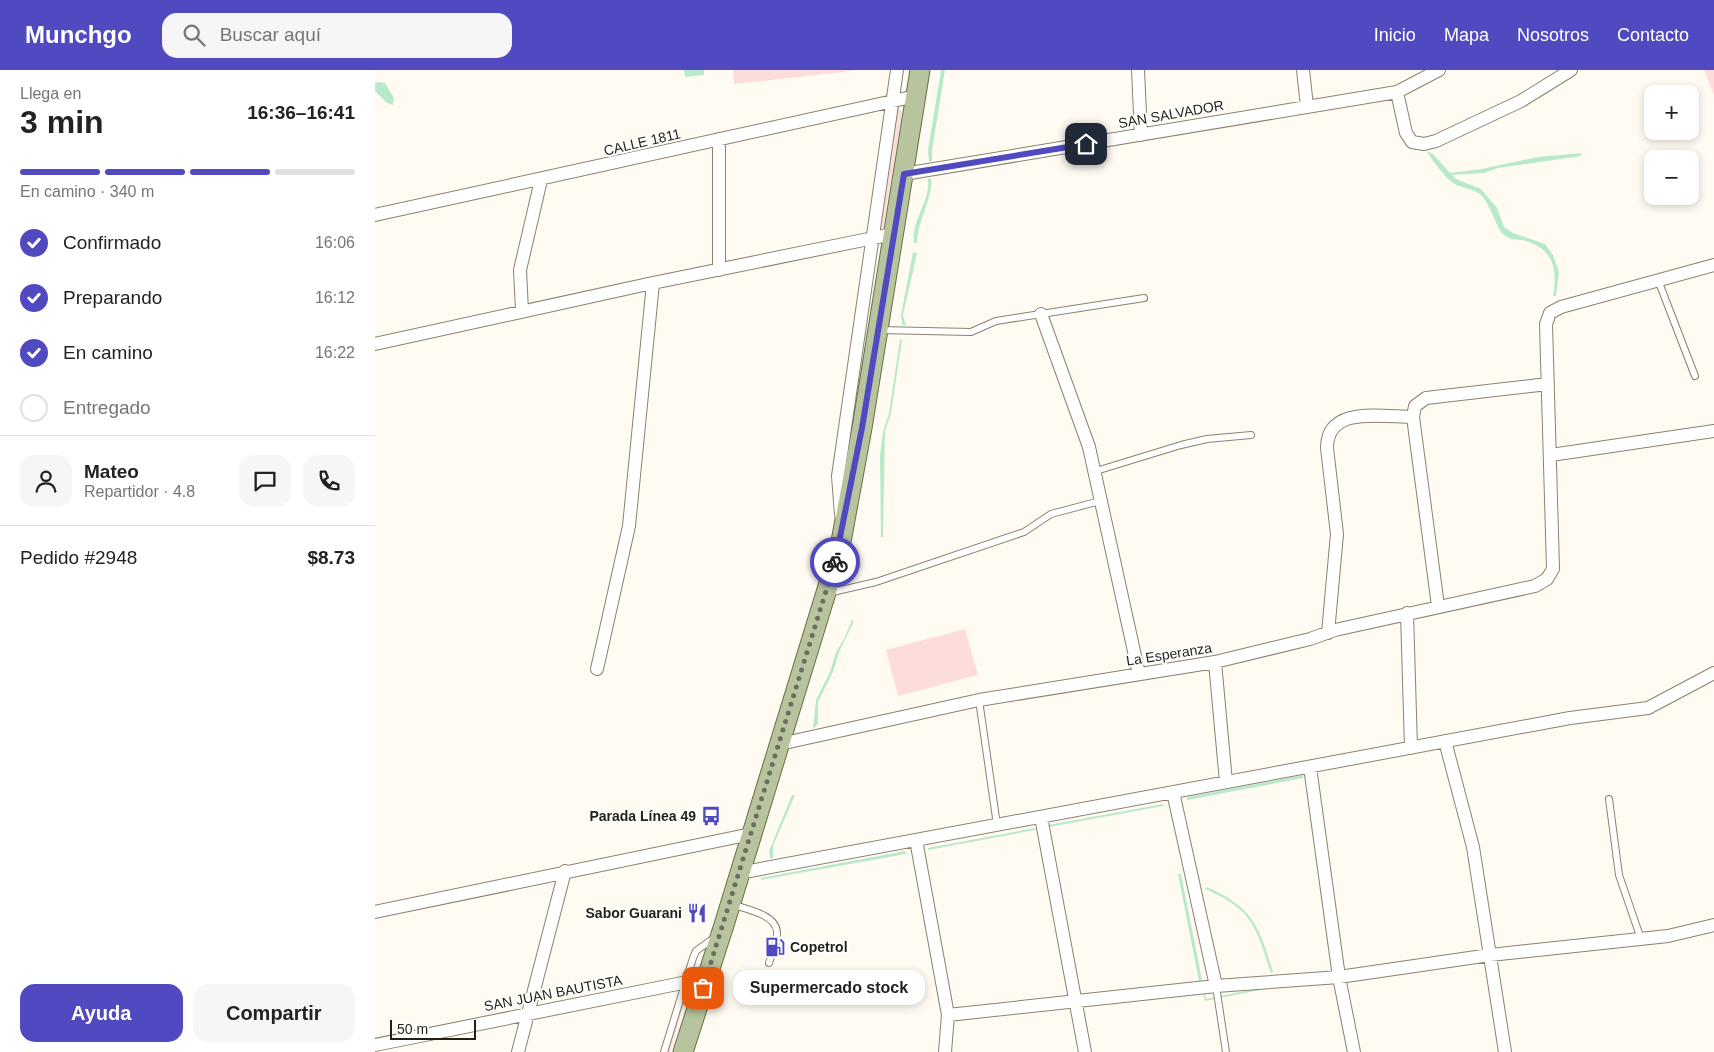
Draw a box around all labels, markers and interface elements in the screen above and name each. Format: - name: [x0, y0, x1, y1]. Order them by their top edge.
- search box: [162, 13, 512, 58]
- text: Munchgo: [25, 21, 132, 48]
- icon: search: [180, 21, 208, 49]
- text: Buscar aquí: [220, 24, 321, 45]
- text: Inicio: [1374, 25, 1416, 45]
- text: Mapa: [1444, 25, 1489, 45]
- text: Nosotros: [1517, 25, 1589, 45]
- text: Contacto: [1617, 25, 1689, 45]
- text: Llega en: [20, 85, 81, 102]
- map controls: [1644, 85, 1699, 205]
- button: +: [1644, 85, 1699, 140]
- street label: SAN SALVADOR: [1117, 97, 1225, 131]
- text: 16:36–16:41: [247, 102, 355, 123]
- text: 3 min: [20, 104, 104, 140]
- pin: [1065, 123, 1107, 165]
- street label: CALLE 1811: [602, 125, 682, 159]
- icon: home: [1072, 130, 1100, 158]
- button: −: [1644, 150, 1699, 205]
- text: En camino · 340 m: [20, 183, 154, 200]
- icon: check: [20, 229, 48, 257]
- text: Confirmado: [63, 232, 161, 253]
- text: 16:06: [315, 234, 355, 251]
- icon: check: [20, 284, 48, 312]
- text: Preparando: [63, 287, 162, 308]
- text: 16:12: [315, 289, 355, 306]
- icon: check: [20, 339, 48, 367]
- text: En camino: [63, 342, 153, 363]
- text: 16:22: [315, 344, 355, 361]
- text: Entregado: [63, 397, 151, 418]
- button: person: [20, 455, 72, 507]
- button: chat: [239, 455, 291, 507]
- button: phone: [303, 455, 355, 507]
- text: Mateo: [84, 461, 139, 482]
- text: Repartidor · 4.8: [84, 483, 195, 500]
- courier: [810, 537, 860, 587]
- text: Pedido #2948: [20, 547, 137, 568]
- text: $8.73: [307, 547, 355, 568]
- icon: bike: [821, 548, 849, 576]
- street label: La Esperanza: [1125, 639, 1213, 669]
- bus stop icon: Parada Línea 49: [700, 805, 722, 827]
- place label: Parada Línea 49: [589, 808, 696, 824]
- restaurant icon: Sabor Guarani: [686, 902, 708, 924]
- place label: Sabor Guarani: [586, 905, 682, 921]
- fuel station icon: Copetrol: [764, 936, 786, 958]
- place label: Copetrol: [790, 939, 848, 955]
- pin: [682, 967, 724, 1009]
- callout: Supermercado stock: [733, 970, 925, 1006]
- street label: SAN JUAN BAUTISTA: [482, 972, 624, 1014]
- icon: bag: [689, 974, 717, 1002]
- text: Supermercado stock: [750, 979, 908, 996]
- button: Ayuda: [20, 984, 183, 1042]
- button: Compartir: [193, 984, 355, 1042]
- scale bar: [390, 1017, 476, 1040]
- text: 50 m: [397, 1021, 428, 1037]

